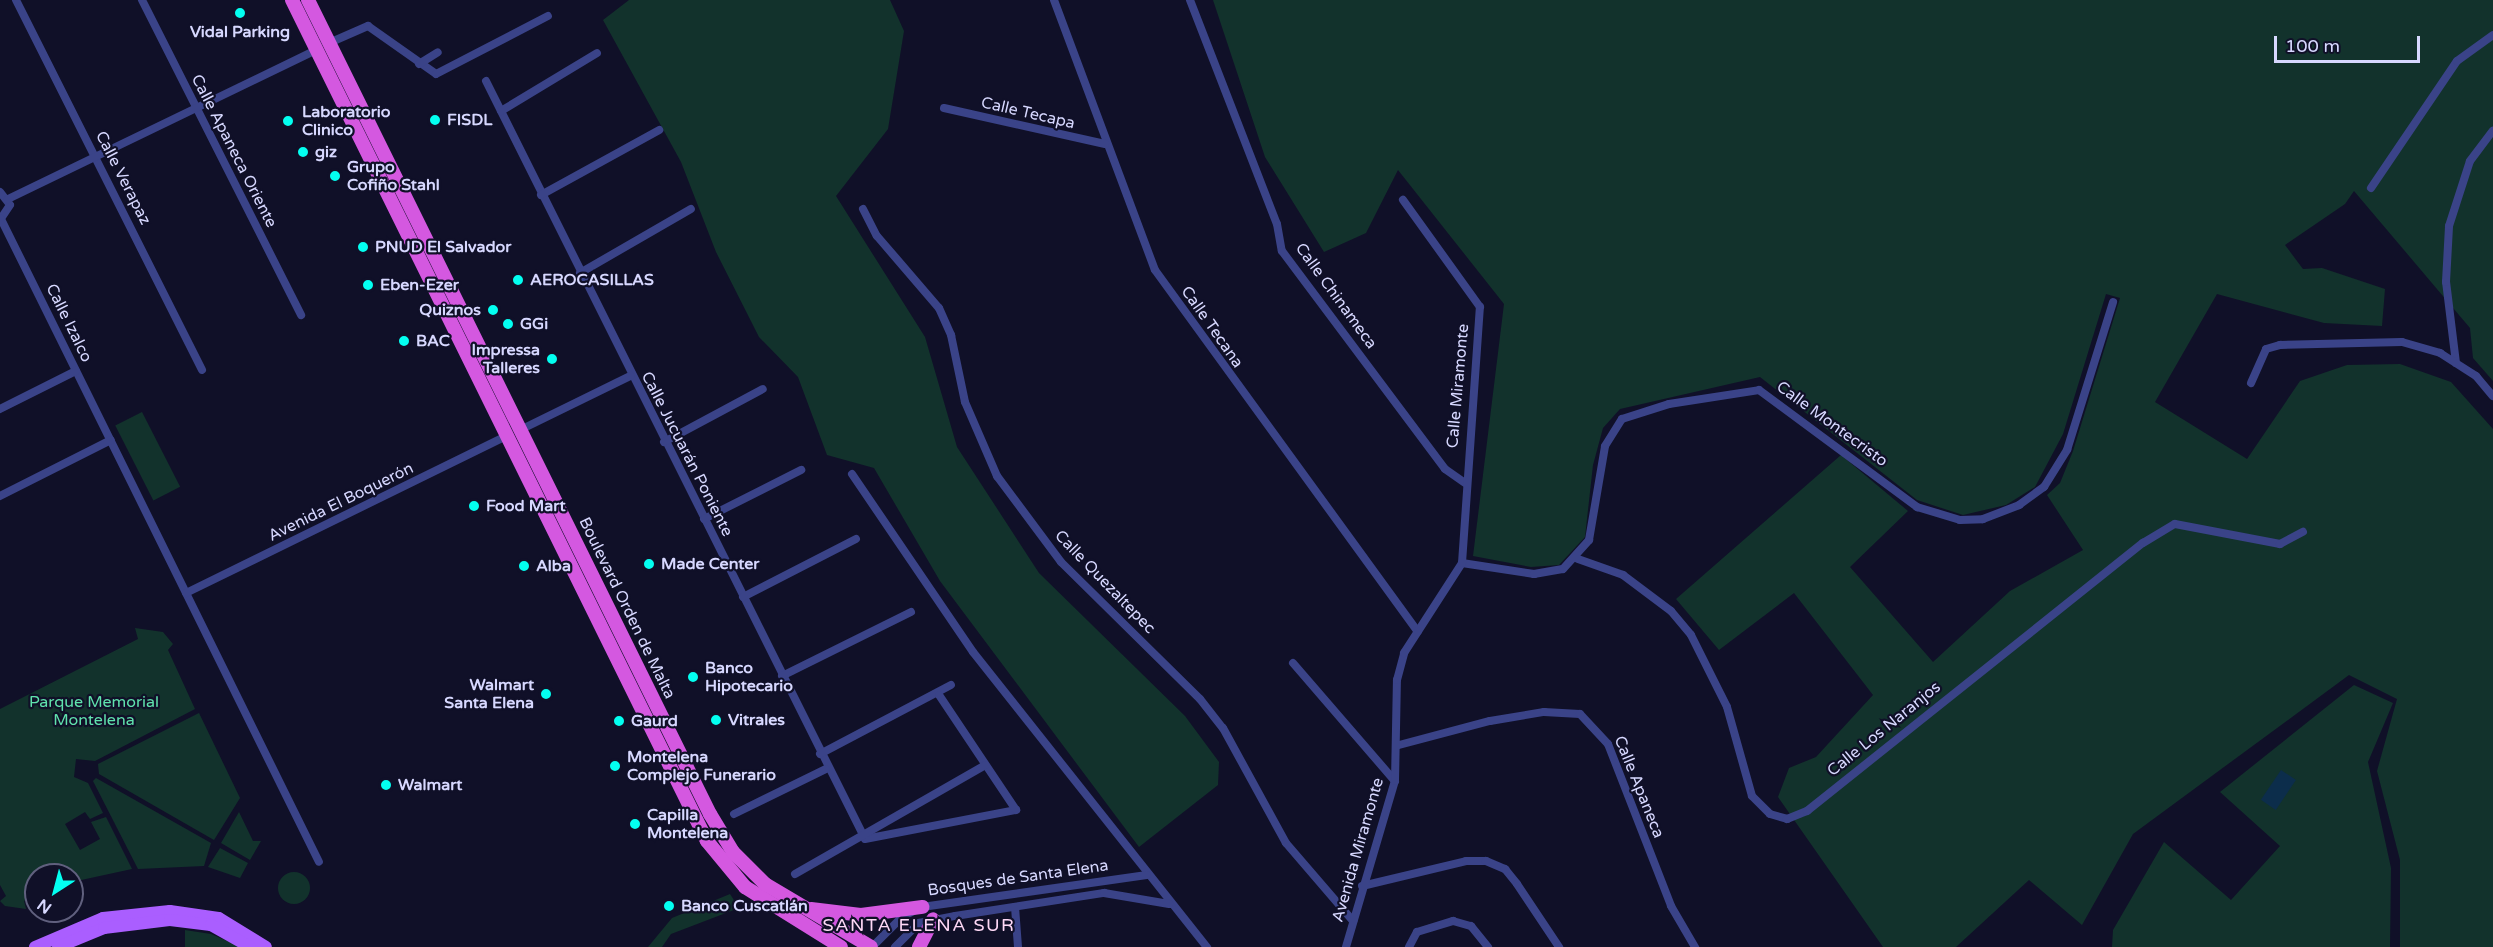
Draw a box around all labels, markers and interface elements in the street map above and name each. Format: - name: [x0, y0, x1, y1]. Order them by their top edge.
- marker: Vidal Parking: [233, 6, 247, 20]
- place label: Vidal Parking: [190, 22, 290, 42]
- scale bar: [2277, 24, 2422, 62]
- text: 100 m: [2285, 35, 2340, 57]
- street label: Calle Apaneca Oriente: [187, 71, 281, 231]
- street label: Calle Tecapa: [979, 93, 1077, 133]
- place label: Laboratorio Clinico: [302, 102, 391, 140]
- place label: FISDL: [447, 110, 492, 130]
- marker: Laboratorio Clinico: [279, 112, 297, 130]
- marker: FISDL: [428, 113, 442, 127]
- street label: Calle Verapaz: [91, 128, 155, 228]
- place label: giz: [315, 142, 337, 162]
- marker: giz: [296, 145, 310, 159]
- place label: Grupo Cofiño Stahl: [347, 157, 440, 195]
- marker: Grupo Cofiño Stahl: [328, 169, 342, 183]
- place label: PNUD El Salvador: [375, 237, 511, 257]
- street label: Calle Chinameca: [1291, 239, 1381, 353]
- marker: PNUD El Salvador: [356, 240, 370, 254]
- place label: AEROCASILLAS: [530, 270, 654, 290]
- marker: AEROCASILLAS: [511, 273, 525, 287]
- place label: Eben-Ezer: [380, 275, 459, 295]
- marker: Eben-Ezer: [361, 278, 375, 292]
- street label: Calle Izalco: [42, 281, 96, 365]
- street label: Calle Tecana: [1177, 282, 1247, 372]
- place label: Quiznos: [419, 300, 481, 320]
- marker: Quiznos: [486, 303, 500, 317]
- place label: GGi: [520, 314, 548, 334]
- marker: GGi: [501, 317, 515, 331]
- street label: Calle Miramonte: [1443, 323, 1473, 449]
- place label: BAC: [416, 331, 450, 351]
- marker: BAC: [397, 334, 411, 348]
- place label: Impressa Talleres: [472, 340, 540, 378]
- marker: Impressa Talleres: [545, 352, 559, 366]
- street label: Calle Jucuarán Poniente: [637, 368, 737, 540]
- street label: Calle Montecristo: [1773, 377, 1891, 471]
- street label: Avenida El Boquerón: [265, 458, 417, 546]
- place label: Food Mart: [486, 496, 565, 516]
- marker: Food Mart: [467, 499, 481, 513]
- street label: Boulevard Orden de Malta: [575, 514, 679, 702]
- street label: Calle Quezaltepec: [1051, 526, 1159, 638]
- place label: Made Center: [661, 554, 759, 574]
- place label: Alba: [536, 556, 571, 576]
- marker: Made Center: [642, 557, 656, 571]
- marker: Alba: [517, 559, 531, 573]
- place label: Banco Hipotecario: [705, 658, 793, 696]
- marker: Banco Hipotecario: [686, 670, 700, 684]
- place label: Walmart Santa Elena: [444, 675, 534, 713]
- street label: Calle Los Naranjos: [1823, 677, 1945, 781]
- marker: Walmart Santa Elena: [539, 687, 553, 701]
- park label: Parque Memorial Montelena: [29, 692, 159, 730]
- place label: Vitrales: [728, 710, 785, 730]
- place label: Gaurd: [631, 711, 678, 731]
- marker: Vitrales: [709, 713, 723, 727]
- marker: Gaurd: [612, 714, 626, 728]
- street label: Calle Apaneca: [1610, 733, 1668, 841]
- place label: Montelena Complejo Funerario: [627, 747, 776, 785]
- marker: Montelena Complejo Funerario: [608, 759, 622, 773]
- place label: Walmart: [398, 775, 462, 795]
- street label: Avenida Miramonte: [1328, 776, 1388, 924]
- marker: Walmart: [379, 778, 393, 792]
- place label: Capilla Montelena: [647, 805, 728, 843]
- marker: Capilla Montelena: [628, 817, 642, 831]
- street label: Bosques de Santa Elena: [926, 856, 1110, 900]
- north arrow: [24, 863, 84, 923]
- text: N: [34, 894, 56, 918]
- place label: Banco Cuscatlán: [681, 896, 808, 916]
- marker: Banco Cuscatlán: [662, 899, 676, 913]
- district label: SANTA ELENA SUR: [823, 914, 1015, 936]

